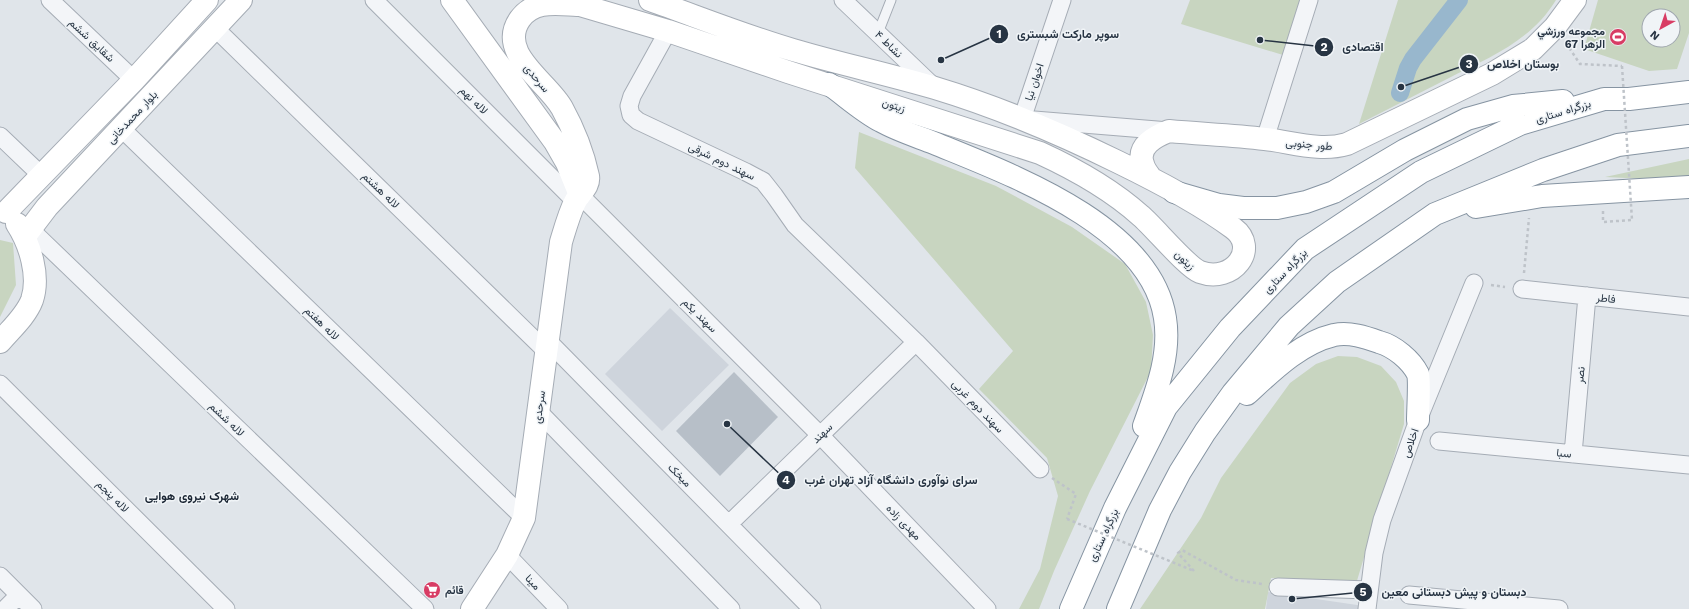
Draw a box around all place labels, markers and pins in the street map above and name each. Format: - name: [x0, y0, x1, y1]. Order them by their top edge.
- callout: سوپر مارکت شبستری: [989, 22, 1128, 46]
- place label: مجموعه ورزشي الزهرا 67: [1537, 25, 1605, 51]
- sports icon: مجموعه ورزشي الزهرا 67: [1608, 27, 1628, 47]
- callout: اقتصادی: [1314, 35, 1392, 59]
- callout: بوستان اخلاص: [1459, 52, 1567, 76]
- callout: سرای نوآوری دانشگاه آزاد تهران غرب: [776, 468, 985, 492]
- supermarket icon: قائم: [422, 580, 442, 600]
- callout: دبستان و پیش دبستانی معین: [1353, 580, 1534, 604]
- place label: قائم: [445, 584, 464, 598]

